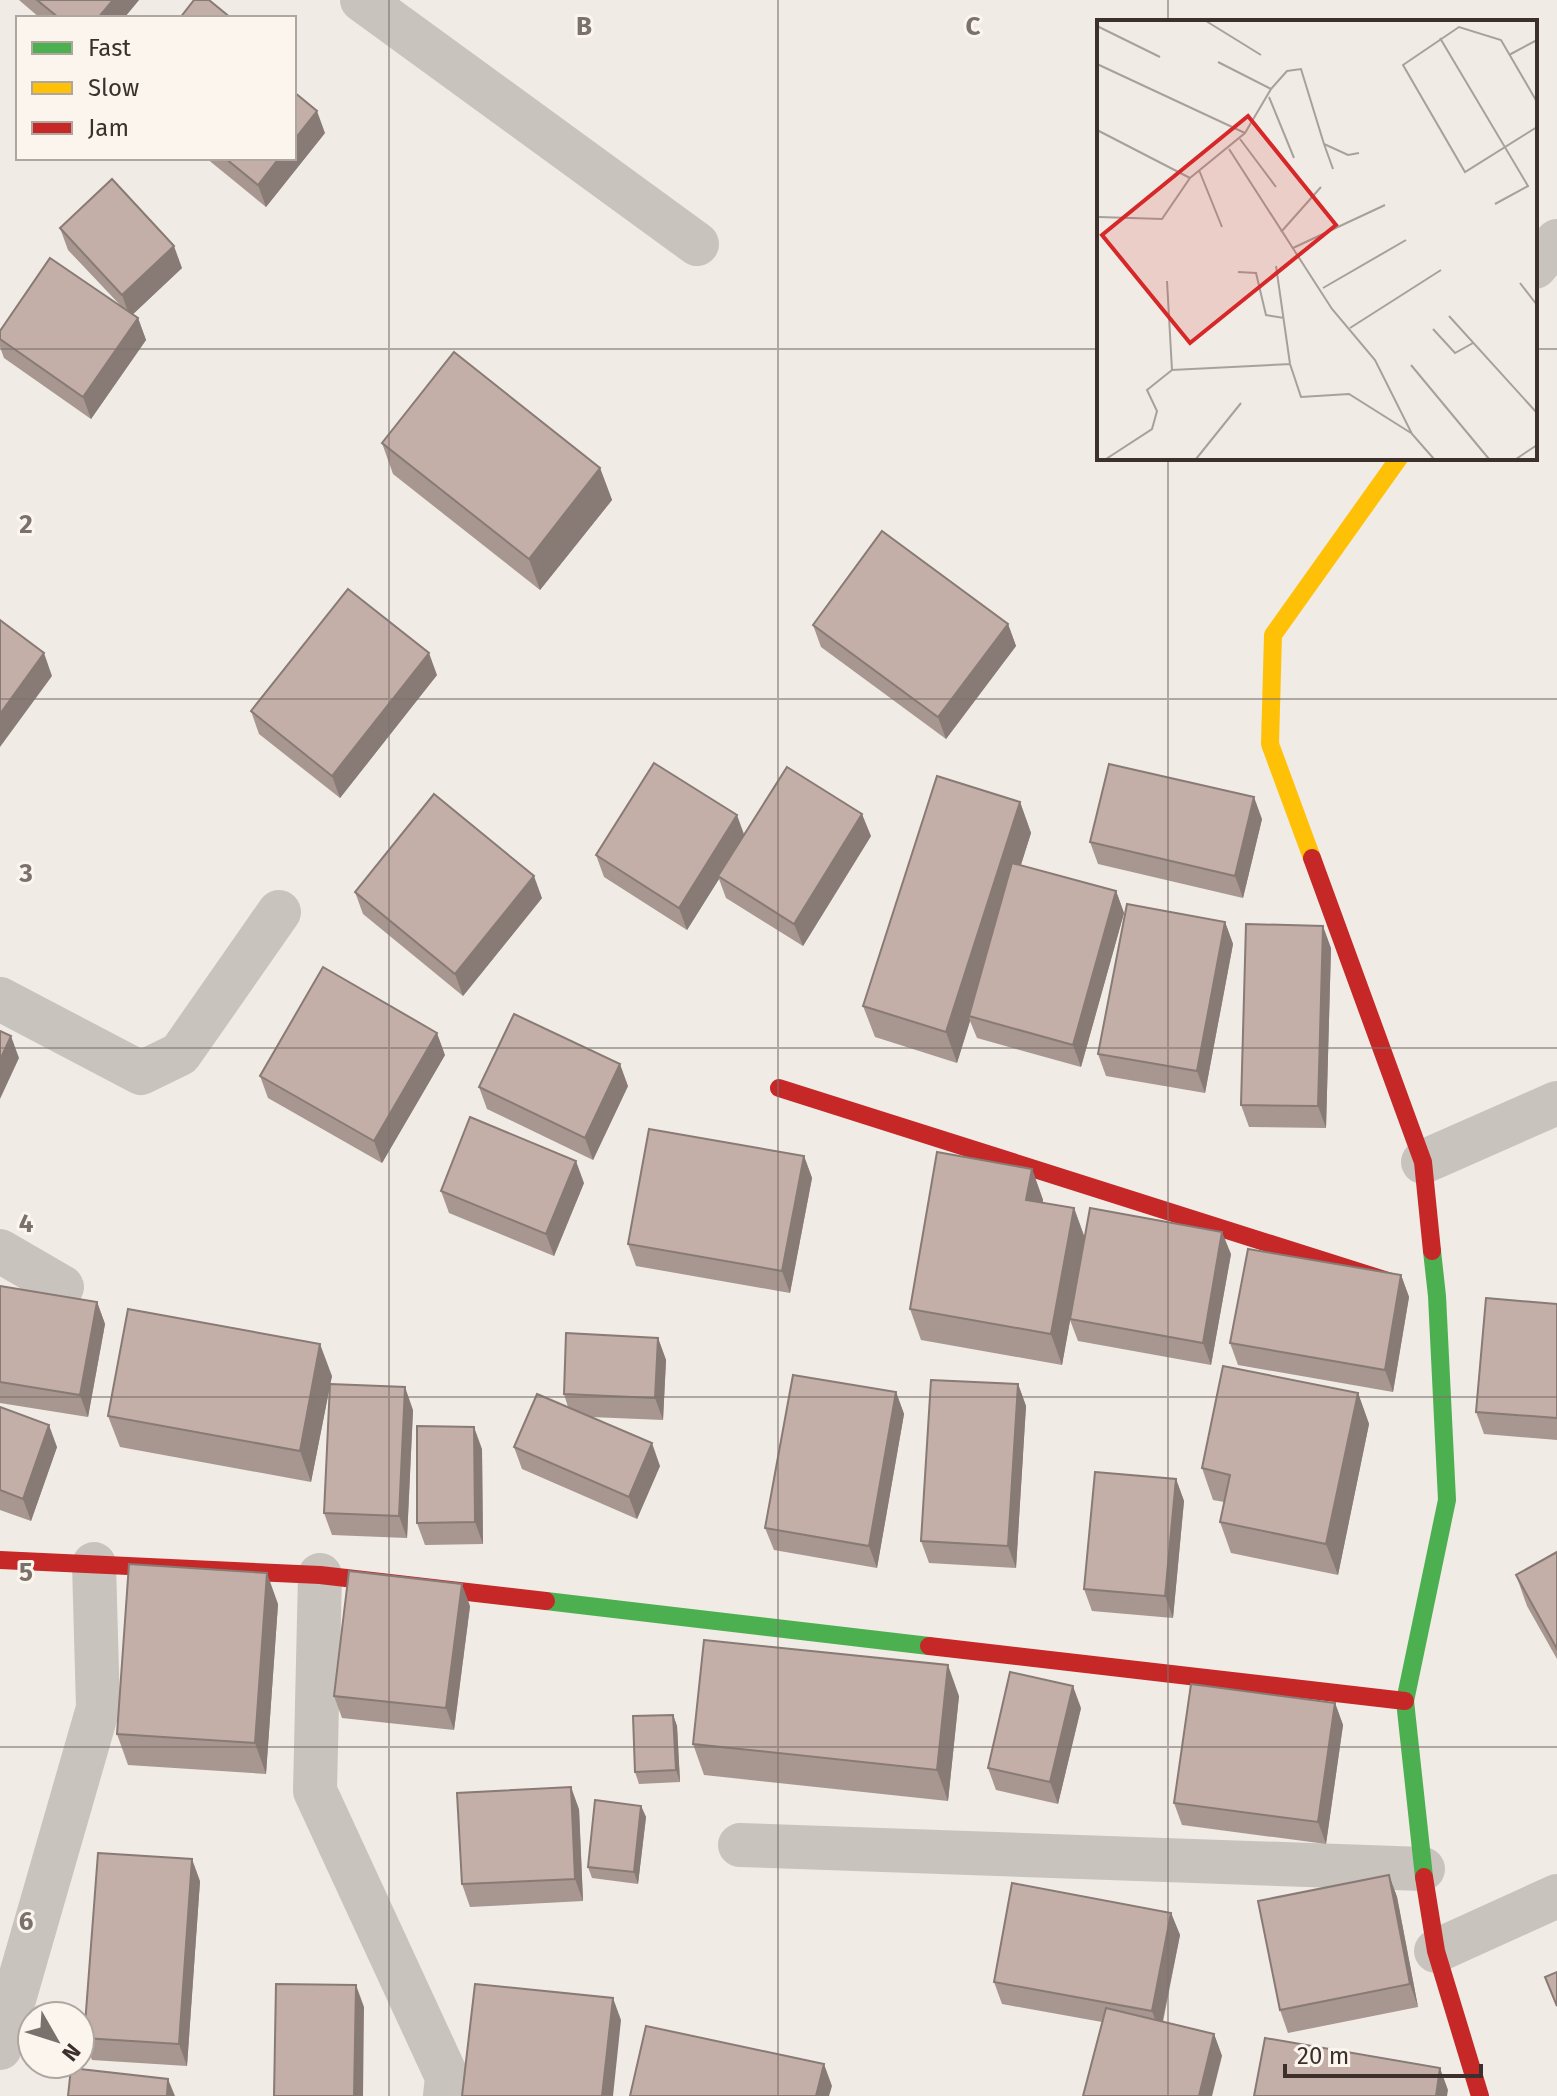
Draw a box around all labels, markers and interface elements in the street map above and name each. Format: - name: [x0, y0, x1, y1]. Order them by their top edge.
- text: B: [576, 11, 592, 42]
- text: C: [966, 11, 981, 42]
- legend: [16, 16, 296, 160]
- inset map: [1097, 20, 1537, 460]
- text: Fast: [88, 34, 131, 62]
- text: Slow: [88, 74, 139, 102]
- text: Jam: [88, 114, 129, 142]
- text: 2: [19, 509, 33, 540]
- text: 3: [18, 858, 33, 889]
- text: 4: [19, 1208, 34, 1239]
- text: 5: [19, 1557, 33, 1588]
- text: 6: [19, 1906, 34, 1937]
- north arrow: [16, 2000, 96, 2080]
- scale bar: [1285, 2028, 1481, 2078]
- text: N: [56, 2038, 86, 2066]
- text: 20 m: [1297, 2042, 1349, 2070]

